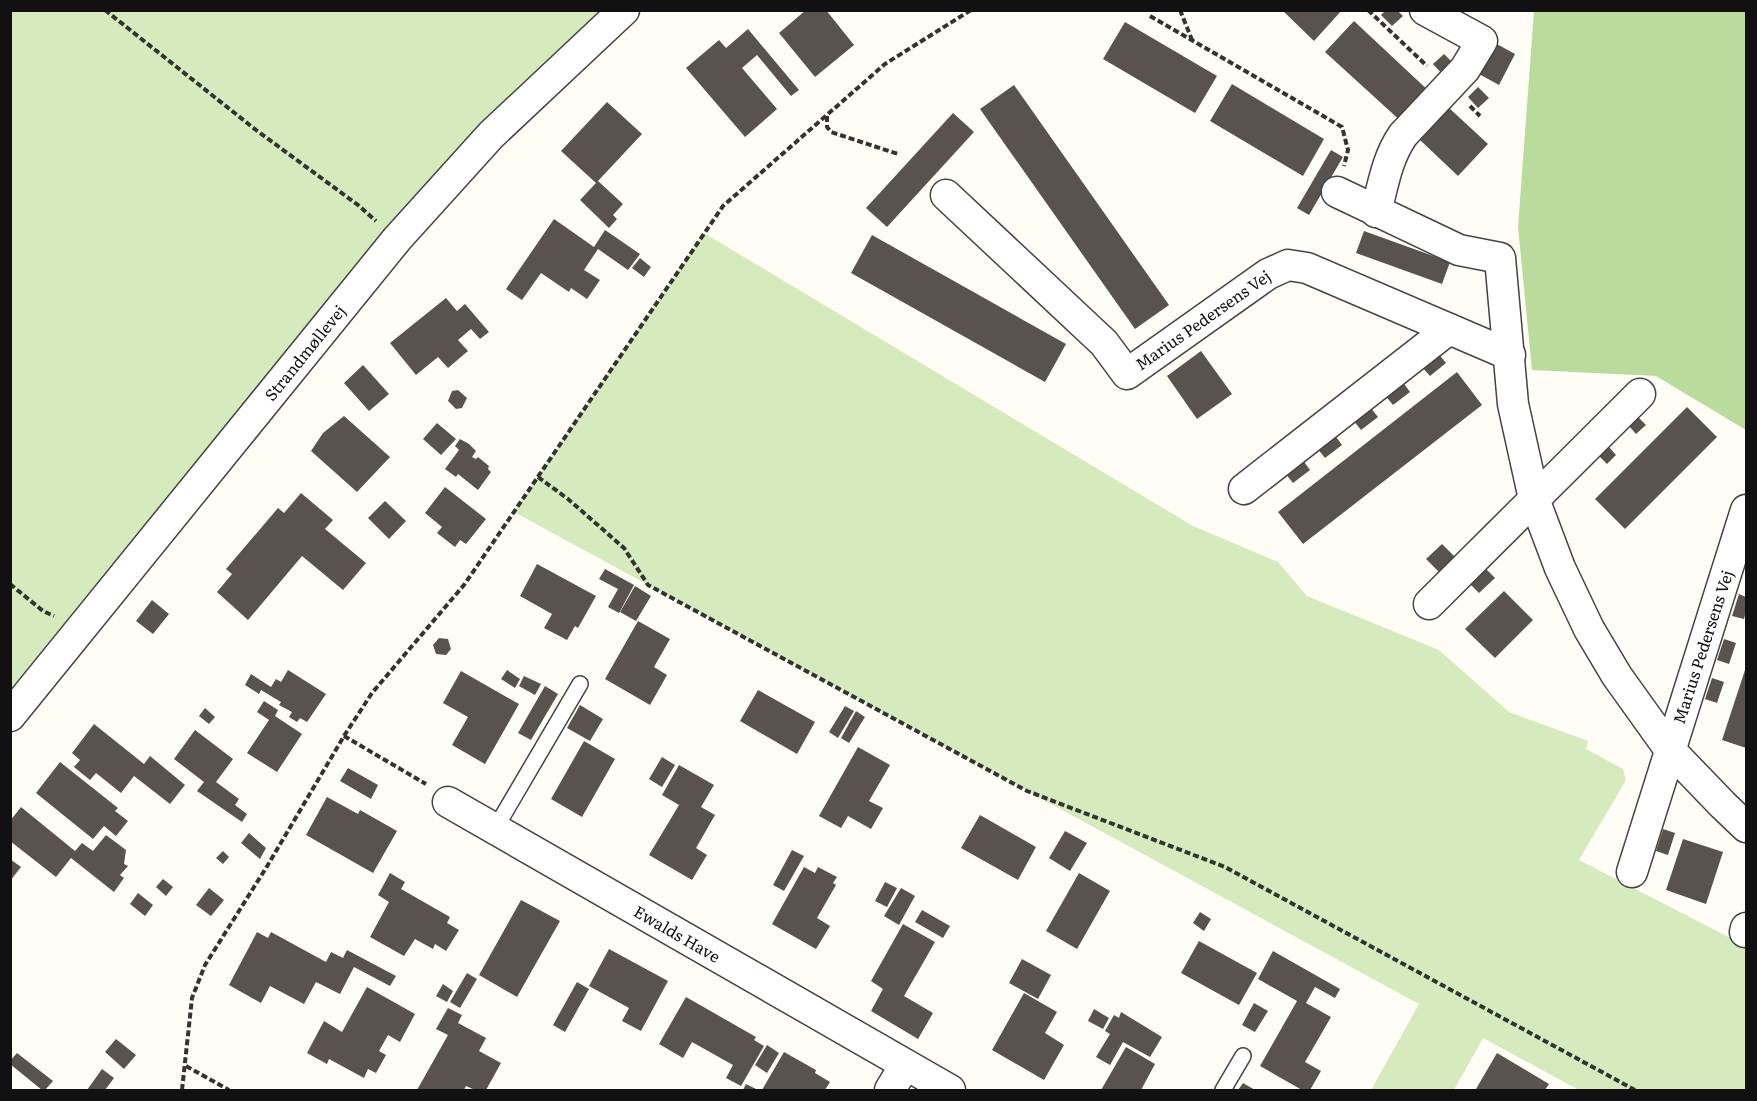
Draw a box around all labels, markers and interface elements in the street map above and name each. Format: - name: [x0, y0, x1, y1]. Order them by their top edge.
- street label: Marius Pedersens Vej: [1130, 263, 1275, 375]
- street label: Strandmøllevej: [258, 299, 350, 405]
- street label: Marius Pedersens Vej: [1666, 567, 1738, 727]
- street label: Ewalds Have: [630, 899, 725, 968]

